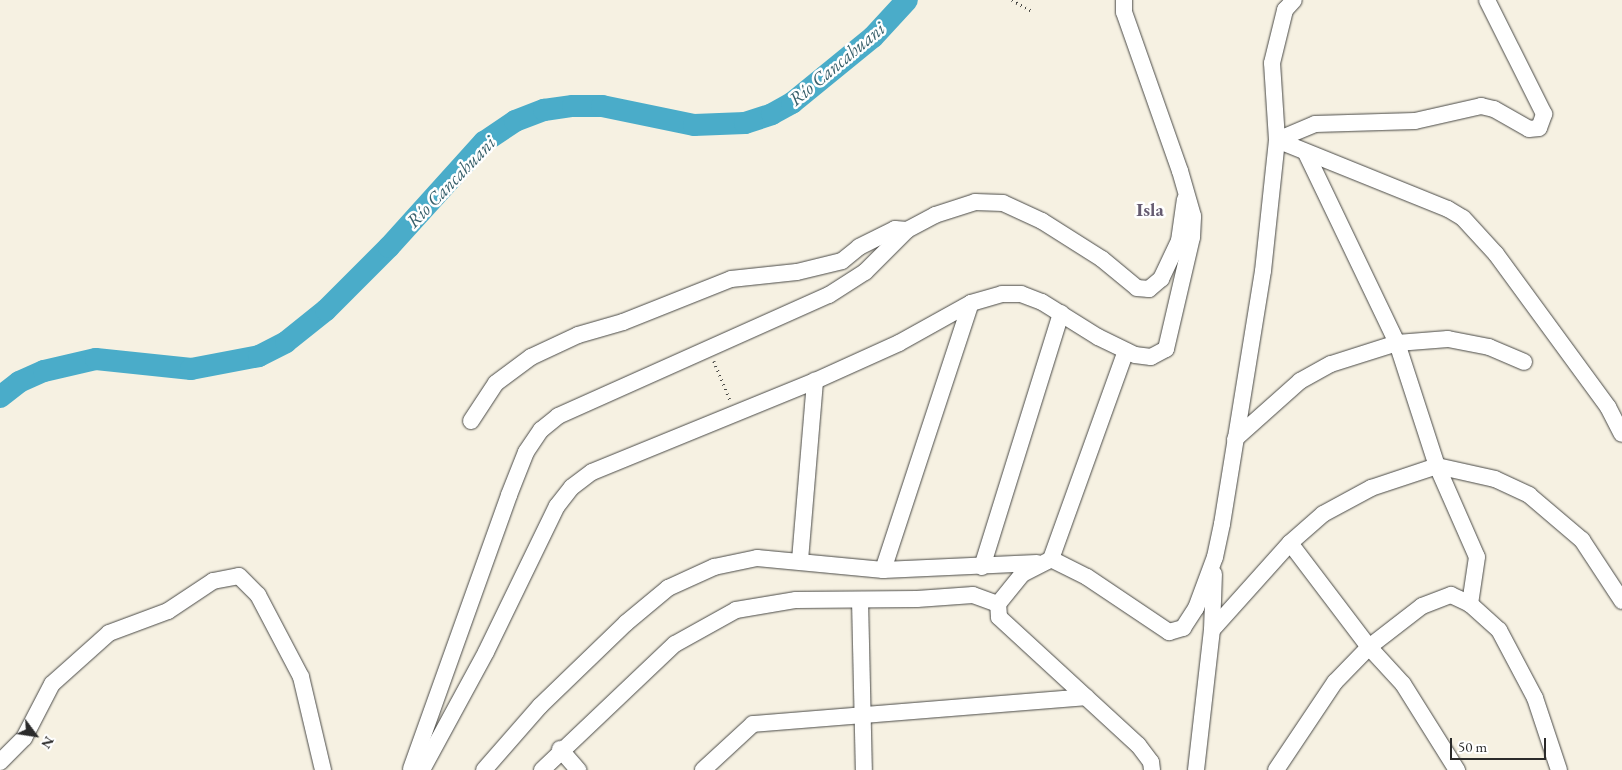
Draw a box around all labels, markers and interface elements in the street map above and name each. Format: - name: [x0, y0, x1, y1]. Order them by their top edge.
- water label: Río Cancahuani: [784, 17, 890, 111]
- water label: Río Cancahuani: [402, 131, 500, 233]
- district label: Isla: [1136, 199, 1164, 221]
- north arrow: [10, 710, 60, 760]
- scale bar: [1452, 728, 1548, 760]
- text: N: [37, 733, 58, 752]
- text: 50 m: [1458, 737, 1487, 756]

